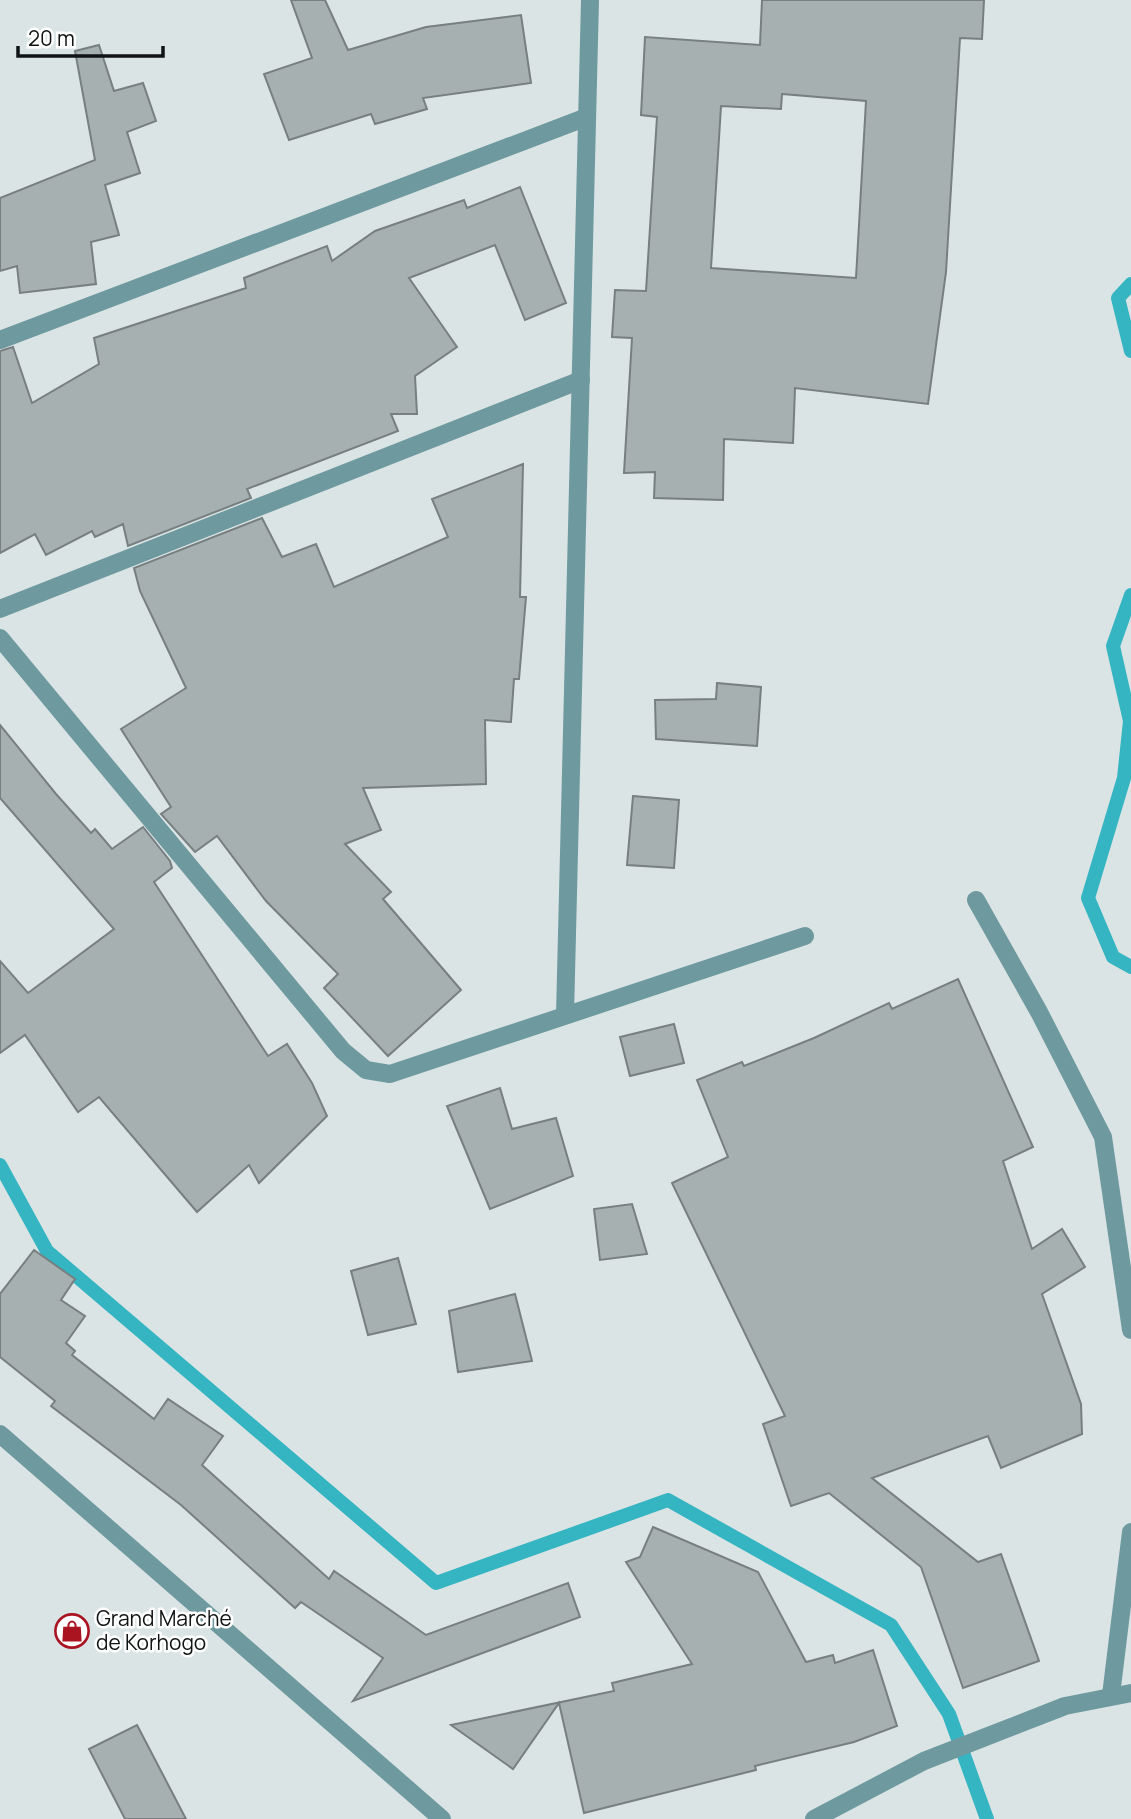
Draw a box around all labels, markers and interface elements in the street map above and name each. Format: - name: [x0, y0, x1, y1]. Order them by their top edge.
- scale bar: [18, 14, 163, 58]
- text: 20 m: [28, 24, 75, 52]
- place label: Grand Marché de Korhogo: [96, 1604, 232, 1656]
- shop icon: Grand Marché de Korhogo: [53, 1612, 91, 1650]

